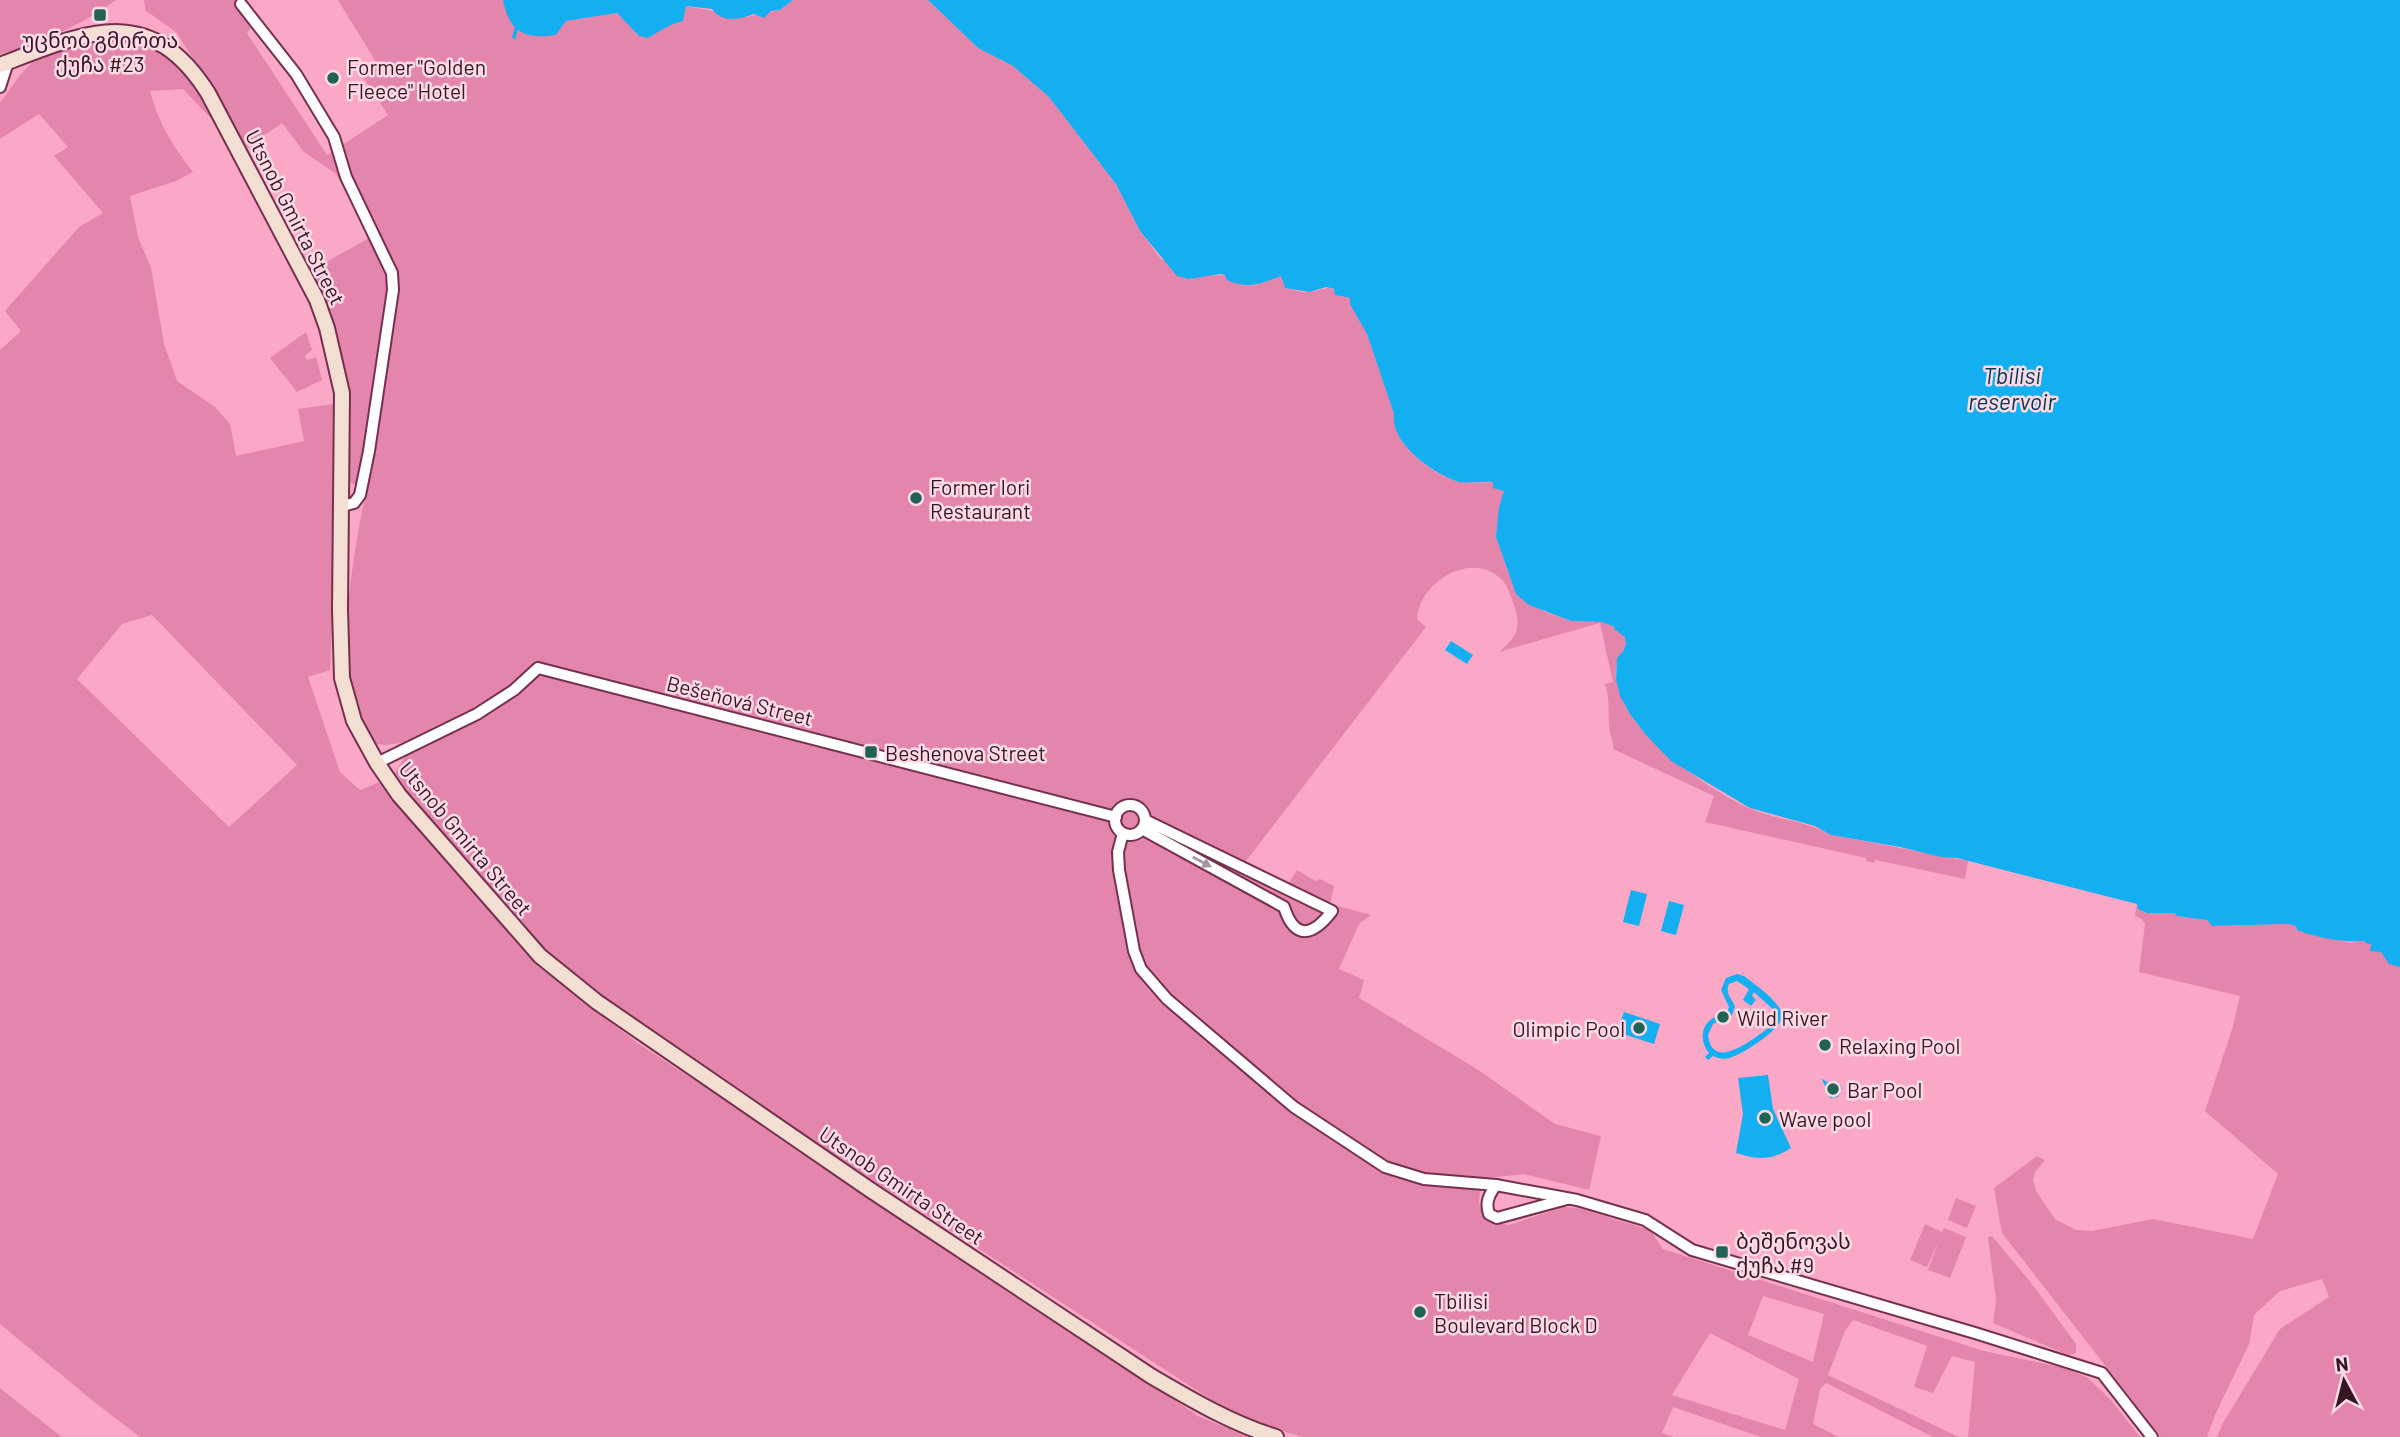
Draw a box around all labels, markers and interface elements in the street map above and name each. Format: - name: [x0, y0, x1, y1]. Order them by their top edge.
- marker: უცნობ გმირთა ქუჩა #23: [92, 7, 108, 23]
- place label: უცნობ გმირთა ქუჩა #23: [22, 27, 178, 77]
- place label: Former "Golden Fleece" Hotel: [347, 54, 486, 103]
- marker: Former "Golden Fleece" Hotel: [325, 70, 341, 86]
- street label: Utsnob Gmirta Street: [241, 125, 351, 309]
- water label: Tbilisi reservoir: [1968, 361, 2057, 415]
- place label: Former Iori Restaurant: [930, 474, 1031, 523]
- marker: Former Iori Restaurant: [908, 490, 924, 506]
- street label: Bešeňová Street: [664, 670, 816, 730]
- place label: Beshenova Street: [885, 740, 1046, 765]
- marker: Beshenova Street: [863, 744, 879, 760]
- street label: Utsnob Gmirta Street: [394, 756, 538, 920]
- one-way arrow: [1192, 856, 1211, 868]
- place label: Wild River: [1737, 1005, 1828, 1030]
- marker: Wild River: [1715, 1009, 1731, 1025]
- place label: Olimpic Pool: [1513, 1016, 1625, 1041]
- marker: Olimpic Pool: [1631, 1020, 1647, 1036]
- place label: Relaxing Pool: [1839, 1033, 1960, 1058]
- marker: Relaxing Pool: [1817, 1037, 1833, 1053]
- place label: Bar Pool: [1847, 1077, 1922, 1102]
- marker: Bar Pool: [1825, 1081, 1841, 1097]
- place label: Wave pool: [1779, 1106, 1871, 1131]
- marker: Wave pool: [1757, 1110, 1773, 1126]
- street label: Utsnob Gmirta Street: [815, 1121, 989, 1249]
- place label: ბეშენოვას ქუჩა #9: [1736, 1228, 1851, 1278]
- marker: ბეშენოვას ქუჩა #9: [1714, 1244, 1730, 1260]
- place label: Tbilisi Boulevard Block D: [1434, 1288, 1597, 1337]
- marker: Tbilisi Boulevard Block D: [1412, 1304, 1428, 1320]
- north arrow: [2309, 1346, 2379, 1416]
- text: N: [2334, 1351, 2350, 1376]

